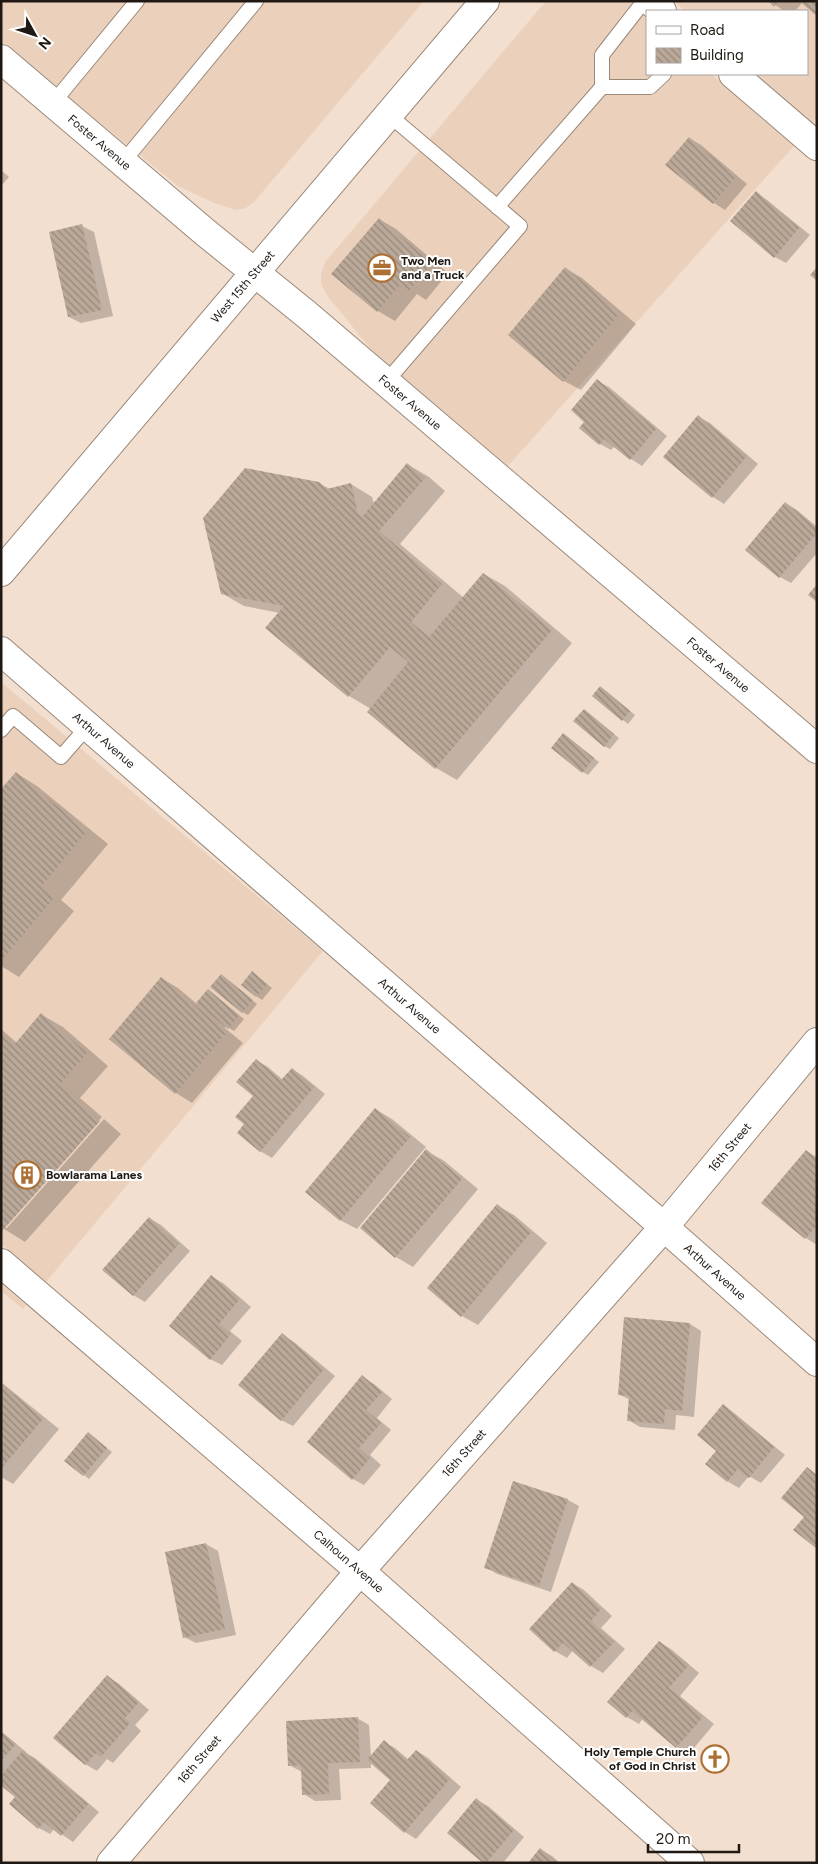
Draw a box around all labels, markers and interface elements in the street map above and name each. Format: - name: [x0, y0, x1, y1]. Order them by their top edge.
- north arrow: [10, 10, 60, 60]
- legend: [646, 10, 808, 75]
- text: Road: [690, 21, 725, 39]
- text: N: [35, 33, 55, 53]
- text: Building: [690, 46, 744, 64]
- street label: Foster Avenue: [65, 112, 134, 173]
- street label: West 15th Street: [208, 247, 278, 326]
- office icon: Two Men and a Truck: [367, 253, 397, 283]
- place label: Two Men and a Truck: [401, 254, 465, 282]
- street label: Foster Avenue: [376, 372, 444, 433]
- street label: Foster Avenue: [684, 634, 753, 696]
- street label: Arthur Avenue: [70, 709, 138, 771]
- street label: Arthur Avenue: [375, 975, 444, 1037]
- street label: 16th Street: [705, 1120, 754, 1175]
- building icon: Bowlarama Lanes: [12, 1160, 42, 1190]
- place label: Bowlarama Lanes: [46, 1168, 142, 1182]
- street label: Arthur Avenue: [681, 1241, 749, 1303]
- street label: 16th Street: [439, 1426, 489, 1480]
- street label: Calhoun Avenue: [311, 1527, 387, 1596]
- street label: 16th Street: [175, 1732, 224, 1787]
- church icon: Holy Temple Church of God in Christ: [700, 1744, 730, 1774]
- place label: Holy Temple Church of God in Christ: [584, 1745, 696, 1773]
- scale bar: [648, 1822, 739, 1854]
- text: 20 m: [656, 1830, 690, 1848]

